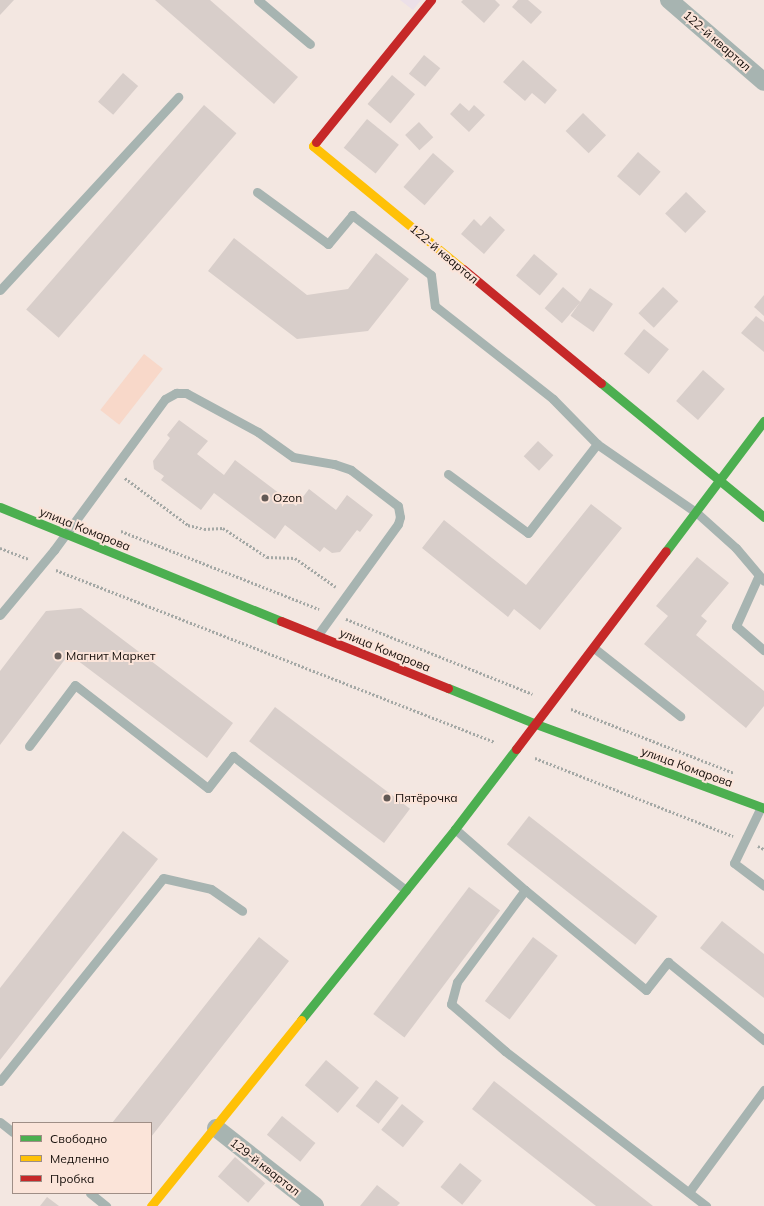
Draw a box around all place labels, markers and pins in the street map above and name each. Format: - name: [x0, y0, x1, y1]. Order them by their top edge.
- place label: Ozon: [273, 491, 302, 505]
- marker: Ozon: [260, 493, 270, 503]
- place label: Магнит Маркет: [66, 649, 155, 663]
- marker: Магнит Маркет: [53, 651, 63, 661]
- place label: Пятёрочка: [395, 791, 458, 805]
- marker: Пятёрочка: [382, 793, 392, 803]

